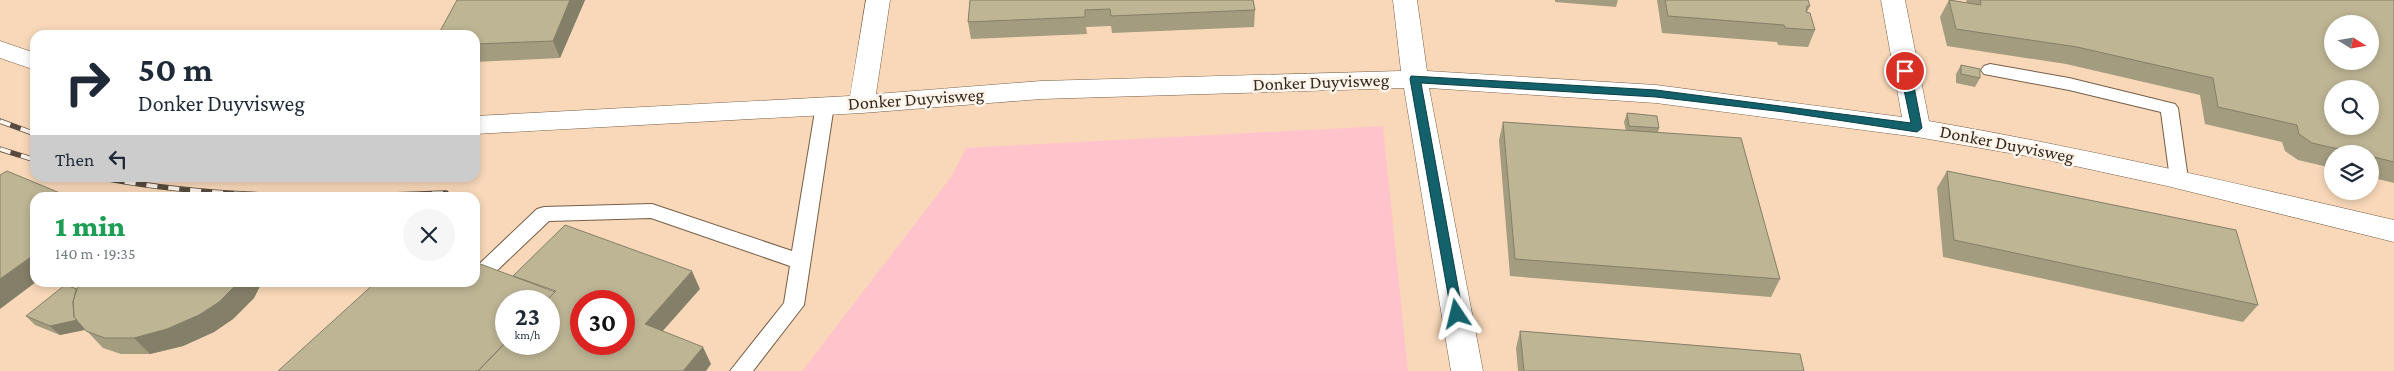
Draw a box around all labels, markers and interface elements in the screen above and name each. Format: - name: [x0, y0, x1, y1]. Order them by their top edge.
- north arrow: [2324, 15, 2379, 70]
- map controls: [2324, 15, 2379, 200]
- icon: right: [55, 50, 120, 115]
- text: 50 m: [138, 50, 213, 89]
- pin: [1884, 50, 1926, 92]
- icon: arrive: [1891, 57, 1919, 85]
- street label: Donker Duyvisweg: [1252, 70, 1390, 94]
- button: search: [2324, 80, 2379, 135]
- street label: Donker Duyvisweg: [847, 84, 985, 114]
- text: Donker Duyvisweg: [138, 91, 305, 116]
- street label: Donker Duyvisweg: [1938, 121, 2076, 167]
- icon: left: [104, 145, 132, 173]
- button: layers: [2324, 145, 2379, 200]
- text: Then: [55, 149, 94, 170]
- text: 1 min: [55, 209, 125, 242]
- button: close: [403, 209, 455, 261]
- text: 140 m · 19:35: [55, 245, 135, 262]
- position arrow: [1430, 287, 1482, 339]
- speed limit sign: 30: [570, 290, 635, 355]
- text: 23: [515, 303, 540, 330]
- text: km/h: [515, 328, 540, 342]

